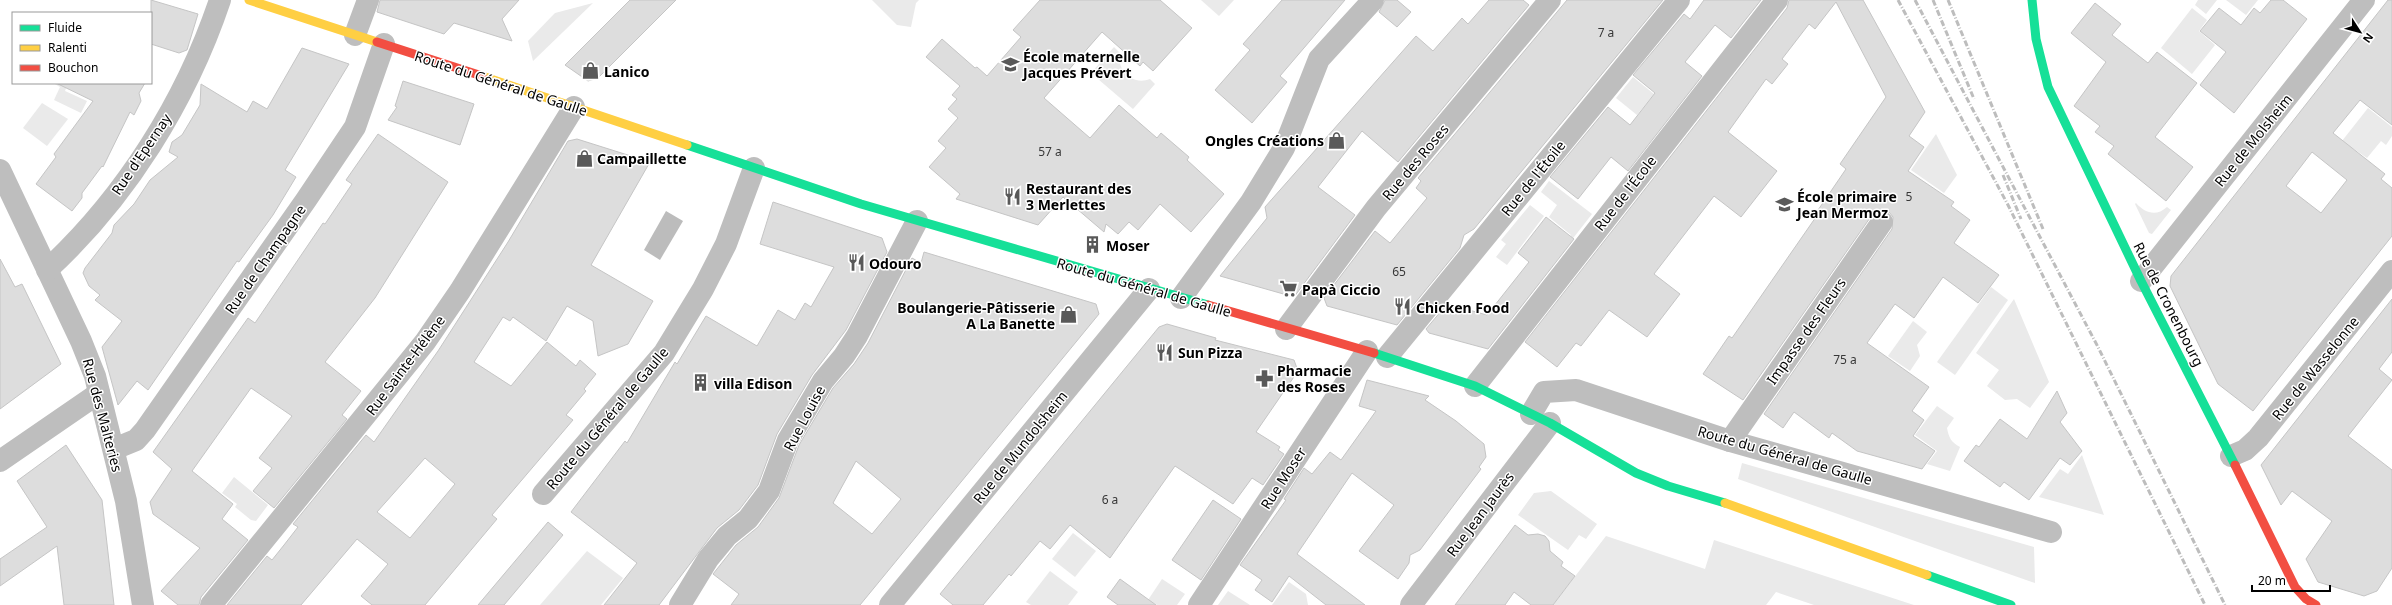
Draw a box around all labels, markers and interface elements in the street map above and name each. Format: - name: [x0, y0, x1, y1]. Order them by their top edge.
- legend: [12, 12, 152, 84]
- north arrow: [2340, 12, 2380, 52]
- text: Fluide: [48, 19, 82, 36]
- house number: 7 a: [1598, 24, 1614, 41]
- text: N: [2360, 30, 2377, 46]
- text: Ralenti: [48, 39, 87, 56]
- street label: Route du Général de Gaulle: [412, 46, 590, 120]
- place label: École maternelle Jacques Prévert: [1021, 47, 1140, 82]
- school or university icon: École maternelle Jacques Prévert: [1000, 54, 1020, 74]
- text: Bouchon: [48, 59, 98, 76]
- shop icon: Lanico: [581, 61, 601, 81]
- place label: Lanico: [604, 62, 650, 81]
- street label: Rue de Molsheim: [2210, 90, 2296, 190]
- street label: Rue d'Epernay: [107, 109, 176, 198]
- street label: Rue des Roses: [1377, 120, 1453, 204]
- shop icon: Ongles Créations: [1327, 130, 1347, 150]
- place label: Ongles Créations: [1205, 131, 1324, 150]
- street label: Rue de l'Étoile: [1497, 136, 1569, 220]
- house number: 57 a: [1038, 143, 1062, 160]
- shop icon: Campaillette: [574, 148, 594, 168]
- place label: Campaillette: [597, 149, 687, 168]
- street label: Rue de l'École: [1590, 152, 1660, 234]
- place label: Restaurant des 3 Merlettes: [1026, 179, 1132, 214]
- restaurant icon: Restaurant des 3 Merlettes: [1003, 186, 1023, 206]
- place label: École primaire Jean Mermoz: [1795, 187, 1897, 222]
- house number: 5: [1906, 188, 1913, 205]
- school or university icon: École primaire Jean Mermoz: [1774, 194, 1794, 214]
- street label: Rue de Champagne: [220, 201, 310, 317]
- building icon: Moser: [1083, 235, 1103, 255]
- place label: Moser: [1106, 236, 1150, 255]
- street label: Rue de Cronenbourg: [2129, 239, 2209, 369]
- restaurant icon: Odouro: [846, 253, 866, 273]
- street label: Route du Général de Gaulle: [1055, 253, 1233, 321]
- place label: Odouro: [869, 254, 922, 273]
- house number: 65: [1392, 263, 1406, 280]
- street label: Impasse des Fleurs: [1762, 274, 1850, 388]
- supermarket icon: Papà Ciccio: [1279, 279, 1299, 299]
- place label: Papà Ciccio: [1302, 280, 1381, 299]
- restaurant icon: Chicken Food: [1393, 297, 1413, 317]
- place label: Boulangerie-Pâtisserie A La Banette: [897, 298, 1055, 333]
- place label: Chicken Food: [1416, 298, 1509, 317]
- shop icon: Boulangerie-Pâtisserie A La Banette: [1058, 305, 1078, 325]
- street label: Rue Sainte-Hélène: [361, 311, 449, 419]
- street label: Rue de Wasselonne: [2267, 312, 2363, 424]
- restaurant icon: Sun Pizza: [1155, 342, 1175, 362]
- street label: Route du Général de Gaulle: [542, 343, 672, 493]
- place label: Sun Pizza: [1178, 343, 1243, 362]
- house number: 75 a: [1833, 351, 1857, 368]
- street label: Rue des Malteries: [79, 356, 127, 474]
- place label: Pharmacie des Roses: [1277, 361, 1351, 396]
- pharmacy icon: Pharmacie des Roses: [1254, 368, 1274, 388]
- building icon: villa Edison: [691, 373, 711, 393]
- place label: villa Edison: [714, 374, 792, 393]
- street label: Rue Louise: [779, 382, 829, 454]
- street label: Rue de Mundolsheim: [969, 387, 1071, 507]
- street label: Route du Général de Gaulle: [1696, 421, 1874, 489]
- street label: Rue Moser: [1256, 443, 1310, 513]
- street label: Rue Jean Jaurès: [1442, 468, 1518, 560]
- house number: 6 a: [1102, 491, 1118, 508]
- scale bar: [2252, 567, 2330, 593]
- text: 20 m: [2258, 572, 2286, 589]

